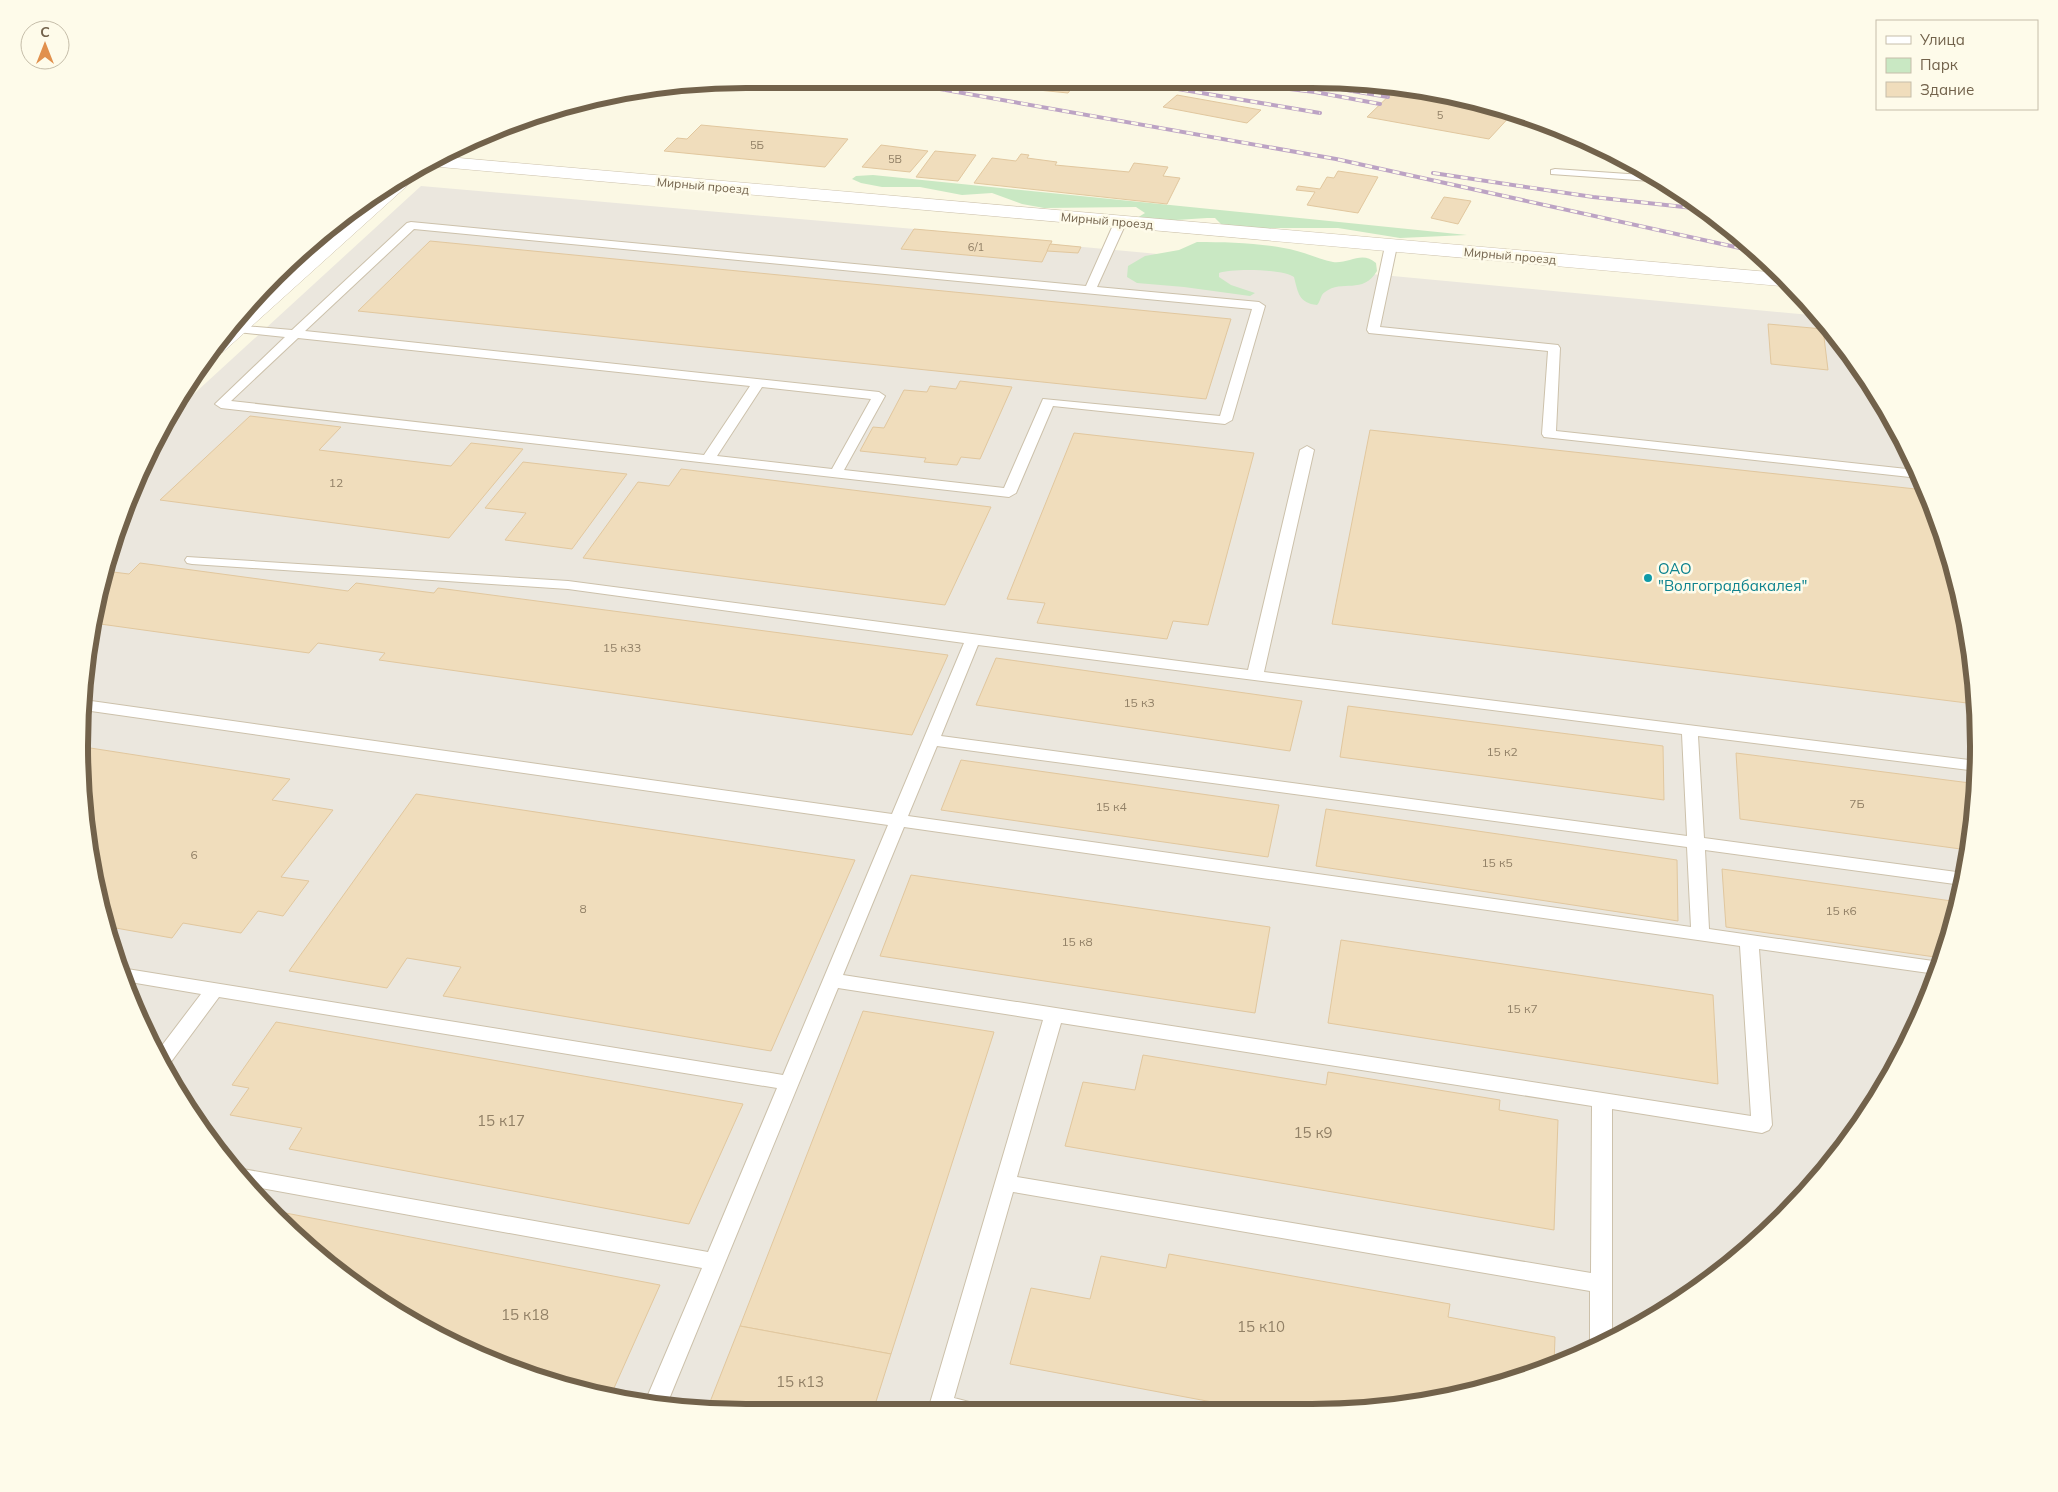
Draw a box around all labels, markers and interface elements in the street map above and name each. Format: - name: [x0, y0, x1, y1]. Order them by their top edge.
- north arrow: [20, 20, 70, 70]
- legend: [1876, 20, 2038, 110]
- text: С: [40, 23, 50, 41]
- text: Улица: [1919, 30, 1965, 49]
- text: Парк: [1920, 55, 1959, 74]
- text: Здание: [1920, 80, 1974, 99]
- house number: 5: [1437, 108, 1444, 122]
- house number: 5Б: [750, 138, 764, 152]
- house number: 5В: [888, 152, 902, 166]
- street label: Мирный проезд: [656, 174, 750, 197]
- street label: Мирный проезд: [1060, 209, 1154, 232]
- house number: 6/1: [968, 240, 984, 254]
- street label: Мирный проезд: [1463, 244, 1557, 267]
- house number: 12: [329, 475, 343, 490]
- place label: ОАО "Волгоградбакалея": [1658, 559, 1807, 595]
- marker: ОАО "Волгоградбакалея": [1642, 572, 1654, 584]
- house number: 15 к33: [603, 640, 641, 655]
- house number: 15 к3: [1123, 695, 1155, 710]
- house number: 15 к2: [1486, 744, 1518, 759]
- house number: 7Б: [1849, 796, 1865, 811]
- house number: 15 к4: [1095, 799, 1127, 814]
- house number: 6: [190, 847, 198, 862]
- house number: 15 к5: [1481, 855, 1513, 870]
- house number: 8: [579, 901, 587, 916]
- house number: 15 к6: [1825, 903, 1857, 918]
- house number: 15 к8: [1061, 934, 1093, 949]
- house number: 15 к7: [1506, 1001, 1538, 1016]
- house number: 15 к17: [477, 1111, 525, 1130]
- house number: 15 к9: [1294, 1123, 1333, 1142]
- house number: 15 к18: [501, 1305, 549, 1324]
- house number: 15 к10: [1237, 1317, 1285, 1336]
- house number: 15 к13: [776, 1372, 824, 1391]

